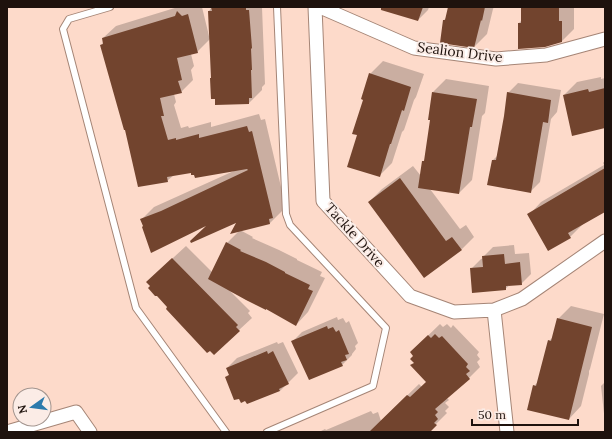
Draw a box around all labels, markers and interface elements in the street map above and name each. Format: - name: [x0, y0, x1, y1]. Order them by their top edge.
- street label: Sealion Drive: [416, 38, 504, 66]
- street label: Tackle Drive: [321, 199, 389, 271]
- north arrow: [12, 387, 52, 427]
- scale bar: [472, 401, 578, 427]
- text: N: [14, 403, 30, 415]
- text: 50 m: [478, 407, 506, 422]

